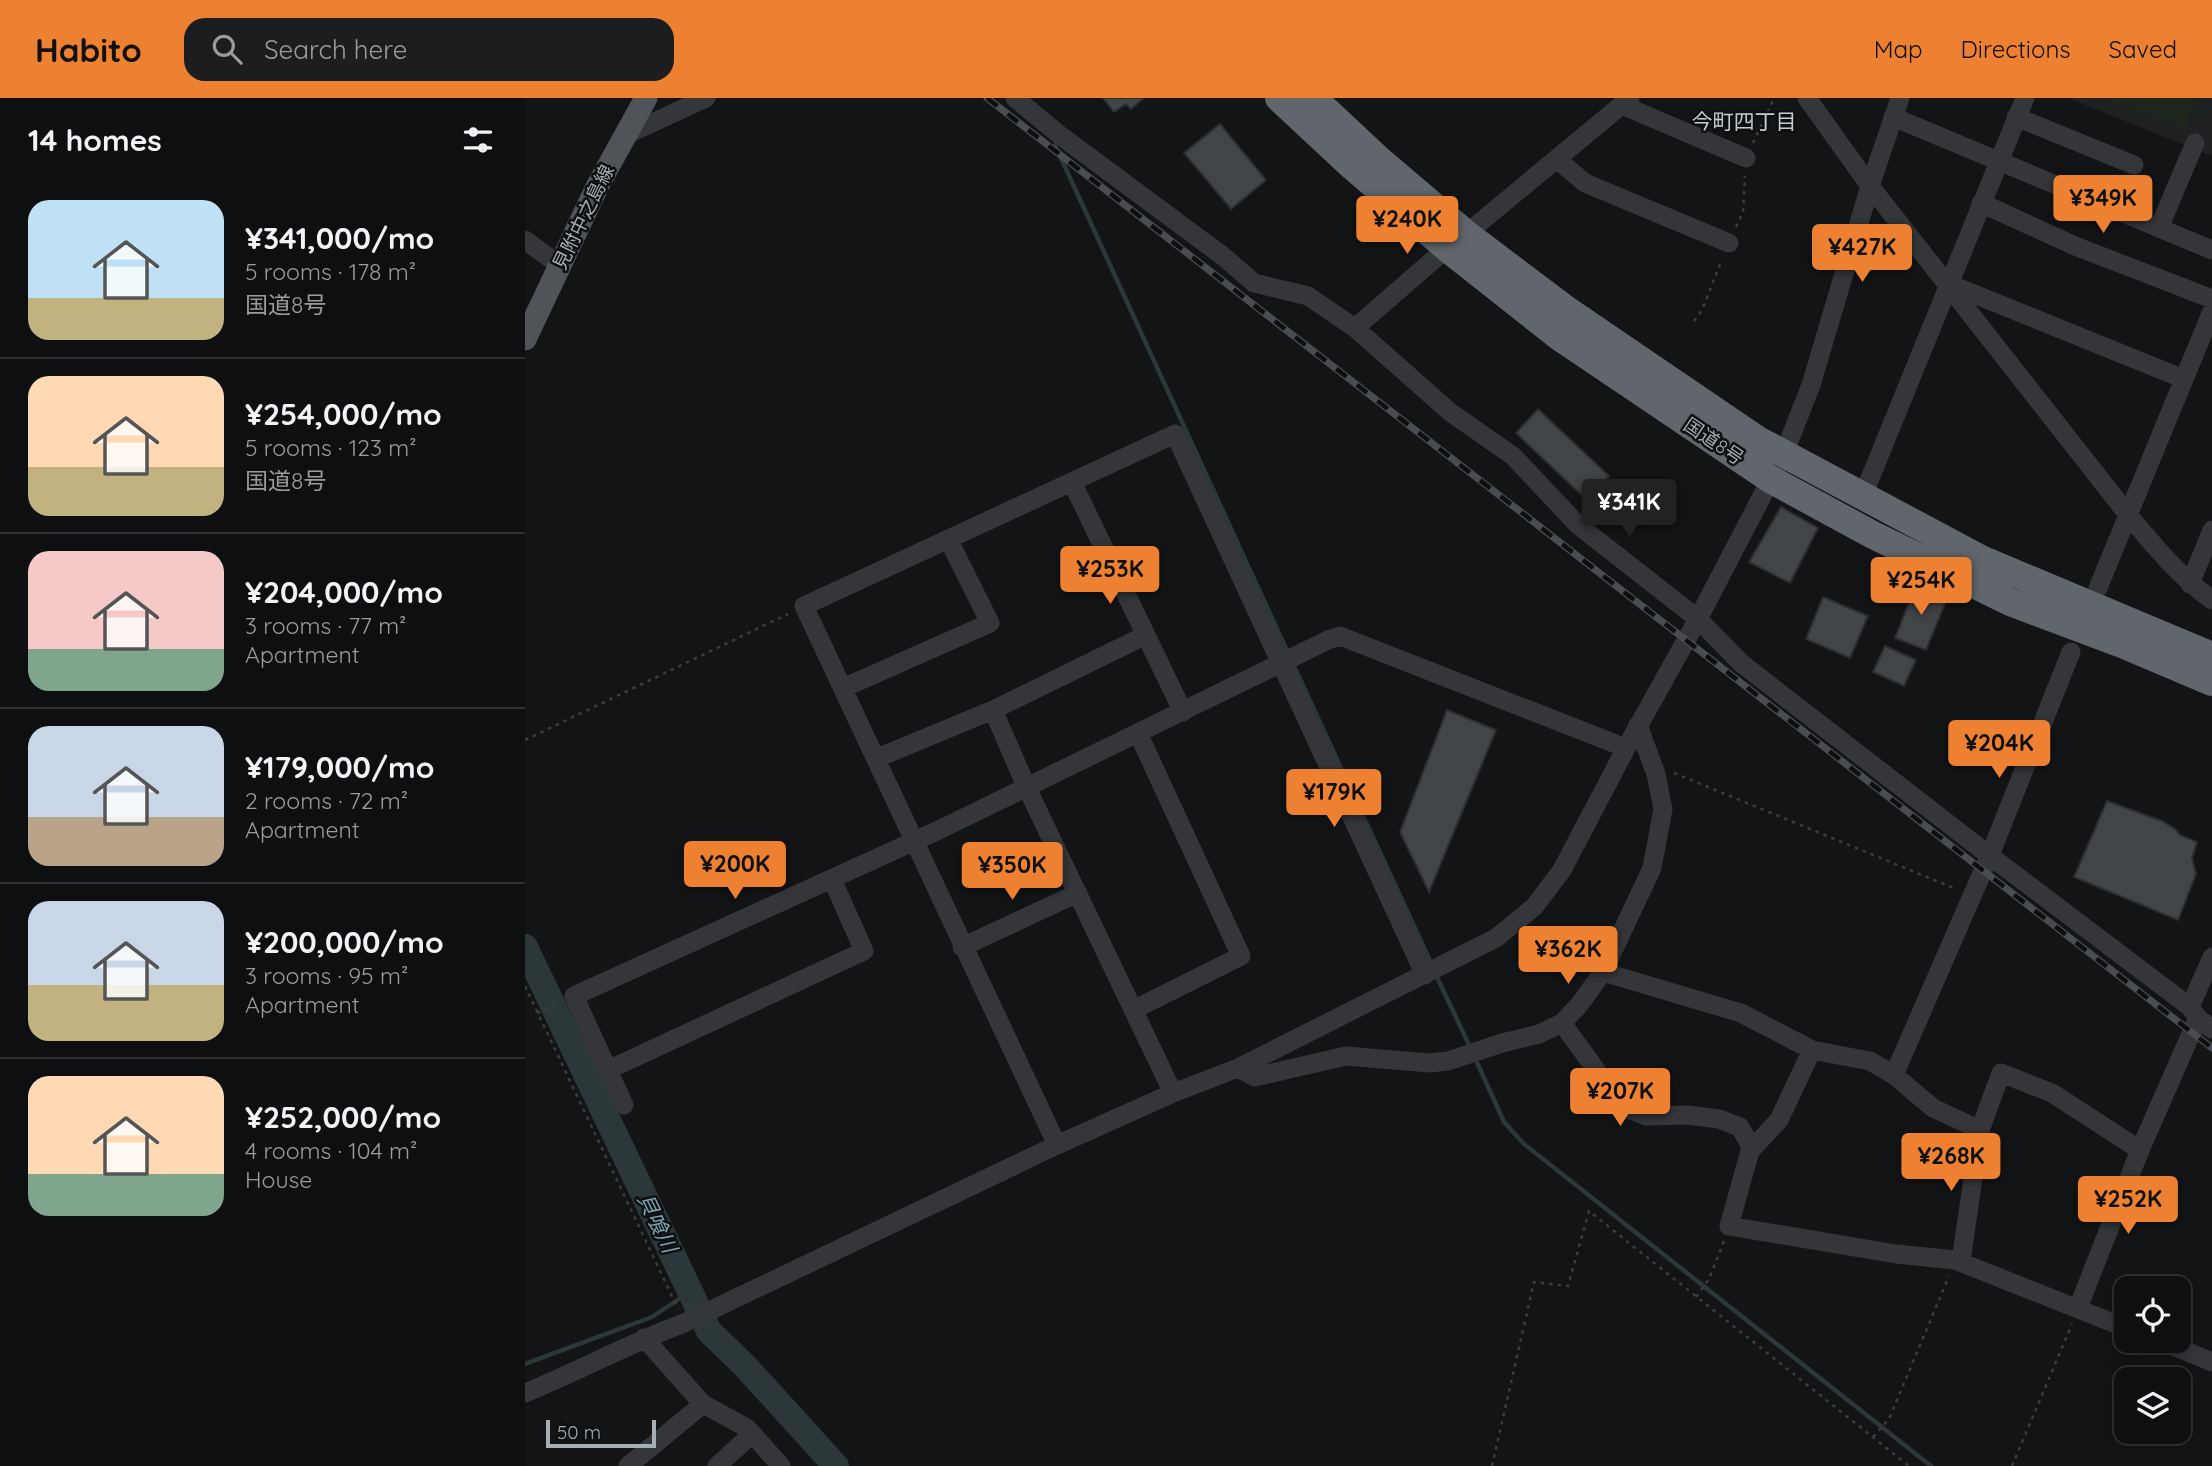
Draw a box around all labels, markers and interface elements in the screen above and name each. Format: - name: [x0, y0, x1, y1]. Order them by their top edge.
- search box: [184, 18, 674, 81]
- text: Habito: [35, 29, 142, 70]
- icon: search: [208, 30, 246, 68]
- text: Search here: [264, 33, 407, 66]
- text: Map: [1874, 34, 1923, 64]
- text: Directions: [1961, 34, 2071, 64]
- text: Saved: [2109, 34, 2177, 64]
- district label: 今町四丁目: [1692, 108, 1797, 134]
- text: 14 homes: [28, 121, 162, 159]
- icon: filters: [459, 121, 497, 159]
- street label: 見附中之島線: [547, 161, 619, 273]
- pin: ¥349K: [2054, 176, 2152, 235]
- text: ¥349K: [2069, 183, 2137, 212]
- pin: ¥240K: [1358, 197, 1456, 256]
- text: ¥240K: [1372, 204, 1442, 233]
- text: ¥341,000/mo: [245, 219, 434, 257]
- pin: ¥427K: [1813, 225, 1911, 284]
- icon: home: [84, 228, 168, 312]
- text: ¥427K: [1828, 232, 1896, 261]
- text: 5 rooms · 178 m²: [245, 257, 416, 286]
- text: 国道8号: [245, 290, 326, 319]
- text: ¥254,000/mo: [245, 395, 442, 433]
- icon: home: [84, 404, 168, 488]
- street label: 国道8号: [1679, 412, 1749, 470]
- text: 5 rooms · 123 m²: [245, 433, 417, 462]
- text: 国道8号: [245, 466, 326, 495]
- pin: ¥341K: [1580, 480, 1678, 539]
- text: ¥341K: [1598, 487, 1660, 516]
- pin: ¥253K: [1061, 546, 1159, 606]
- text: ¥253K: [1076, 554, 1144, 583]
- pin: ¥254K: [1872, 558, 1970, 617]
- text: ¥254K: [1887, 565, 1955, 594]
- text: ¥204,000/mo: [245, 573, 443, 611]
- icon: home: [84, 579, 168, 663]
- text: 3 rooms · 77 m²: [245, 611, 406, 640]
- text: Apartment: [245, 640, 359, 669]
- pin: ¥204K: [1950, 720, 2048, 780]
- text: ¥204K: [1964, 728, 2034, 757]
- text: ¥179,000/mo: [245, 748, 434, 786]
- icon: home: [84, 754, 168, 838]
- pin: ¥179K: [1285, 770, 1383, 829]
- text: ¥179K: [1302, 777, 1366, 806]
- text: 2 rooms · 72 m²: [245, 786, 408, 815]
- text: Apartment: [245, 815, 359, 844]
- pin: ¥200K: [686, 842, 784, 901]
- pin: ¥350K: [963, 842, 1061, 902]
- text: ¥200K: [700, 849, 770, 878]
- text: ¥350K: [978, 850, 1046, 879]
- text: ¥200,000/mo: [245, 923, 444, 961]
- pin: ¥362K: [1519, 926, 1617, 986]
- icon: home: [84, 929, 168, 1013]
- text: ¥362K: [1535, 934, 1601, 963]
- text: 3 rooms · 95 m²: [245, 961, 408, 990]
- text: Apartment: [245, 990, 359, 1019]
- pin: ¥207K: [1571, 1068, 1669, 1128]
- text: ¥207K: [1586, 1076, 1654, 1105]
- text: ¥252,000/mo: [245, 1098, 441, 1136]
- icon: home: [84, 1104, 168, 1188]
- pin: ¥268K: [1902, 1134, 2000, 1193]
- text: 4 rooms · 104 m²: [245, 1136, 417, 1165]
- text: ¥268K: [1917, 1141, 1985, 1170]
- text: House: [245, 1165, 312, 1194]
- pin: ¥252K: [2079, 1176, 2177, 1236]
- text: ¥252K: [2094, 1184, 2162, 1213]
- water label: 貝喰川: [632, 1189, 684, 1258]
- map controls: [2114, 1276, 2191, 1444]
- button: locate: [2114, 1276, 2191, 1353]
- button: layers: [2114, 1367, 2191, 1444]
- scale bar: [546, 1417, 656, 1449]
- text: 50 m: [557, 1420, 601, 1444]

